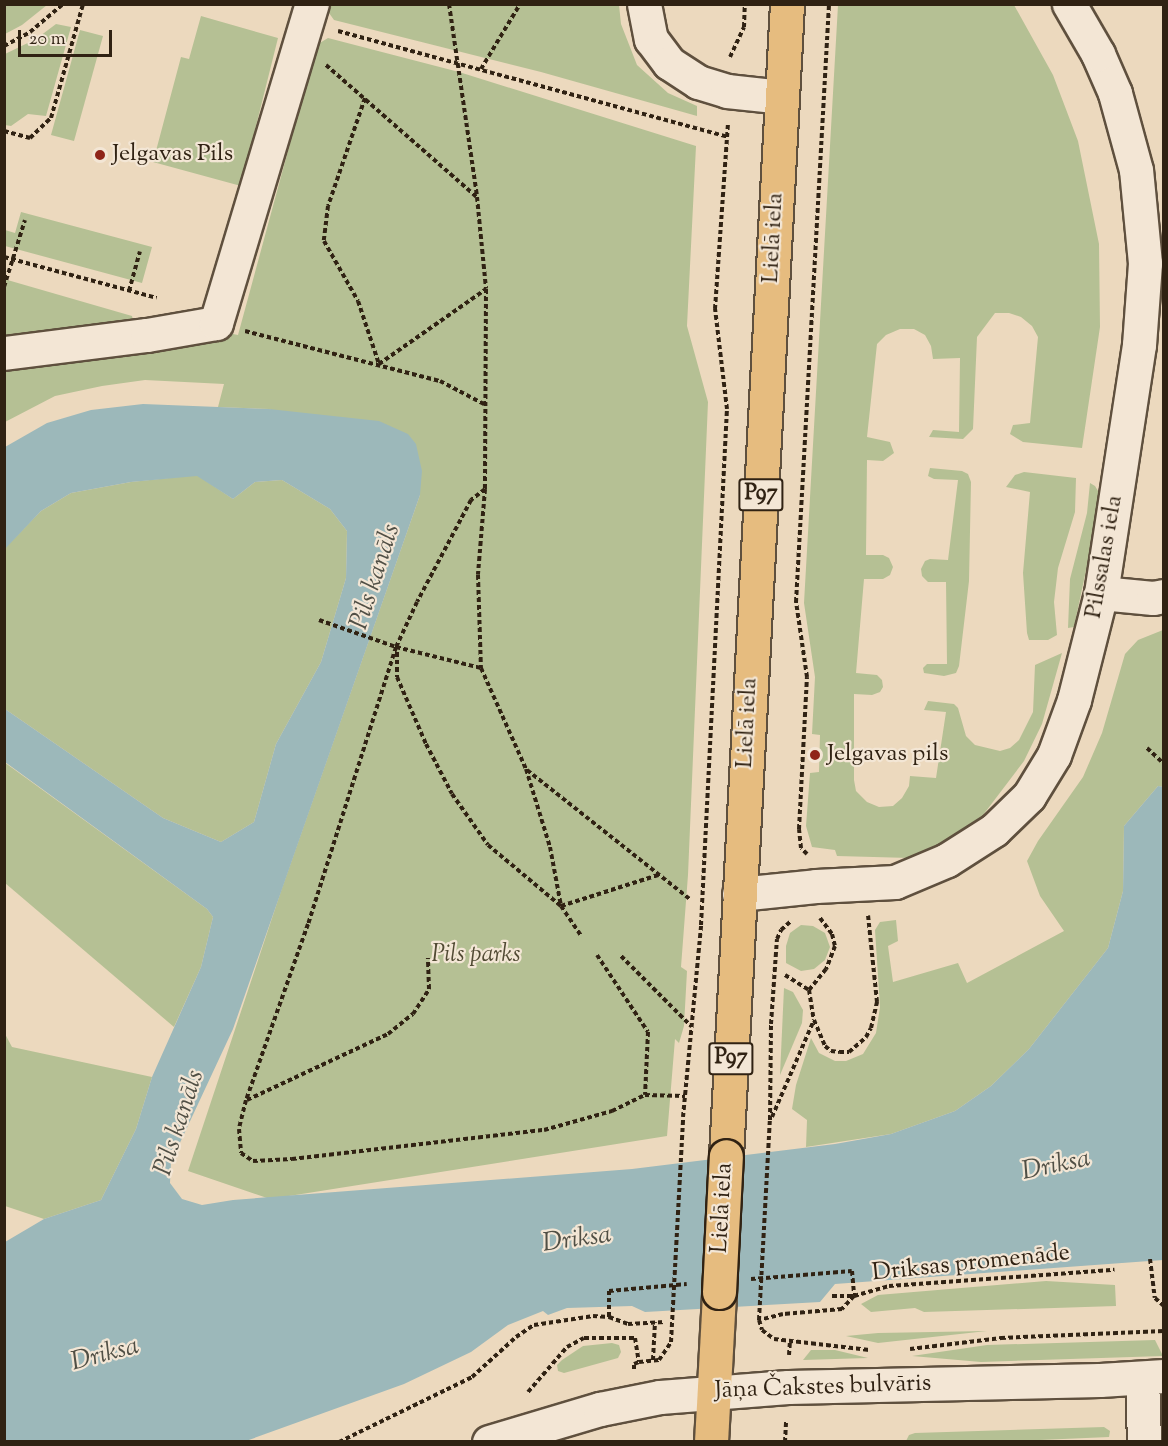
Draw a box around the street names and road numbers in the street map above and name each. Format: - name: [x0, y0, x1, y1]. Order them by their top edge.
- street label: Lielā iela: [757, 192, 791, 284]
- road number: P97: [737, 476, 785, 514]
- street label: Pilssalas iela: [1080, 493, 1130, 621]
- street label: Lielā iela: [731, 677, 765, 769]
- road number: P97: [707, 1040, 755, 1078]
- street label: Lielā iela: [706, 1162, 740, 1254]
- street label: Driksas promenāde: [871, 1239, 1071, 1289]
- street label: Jāņa Čakstes bulvāris: [714, 1370, 932, 1406]

